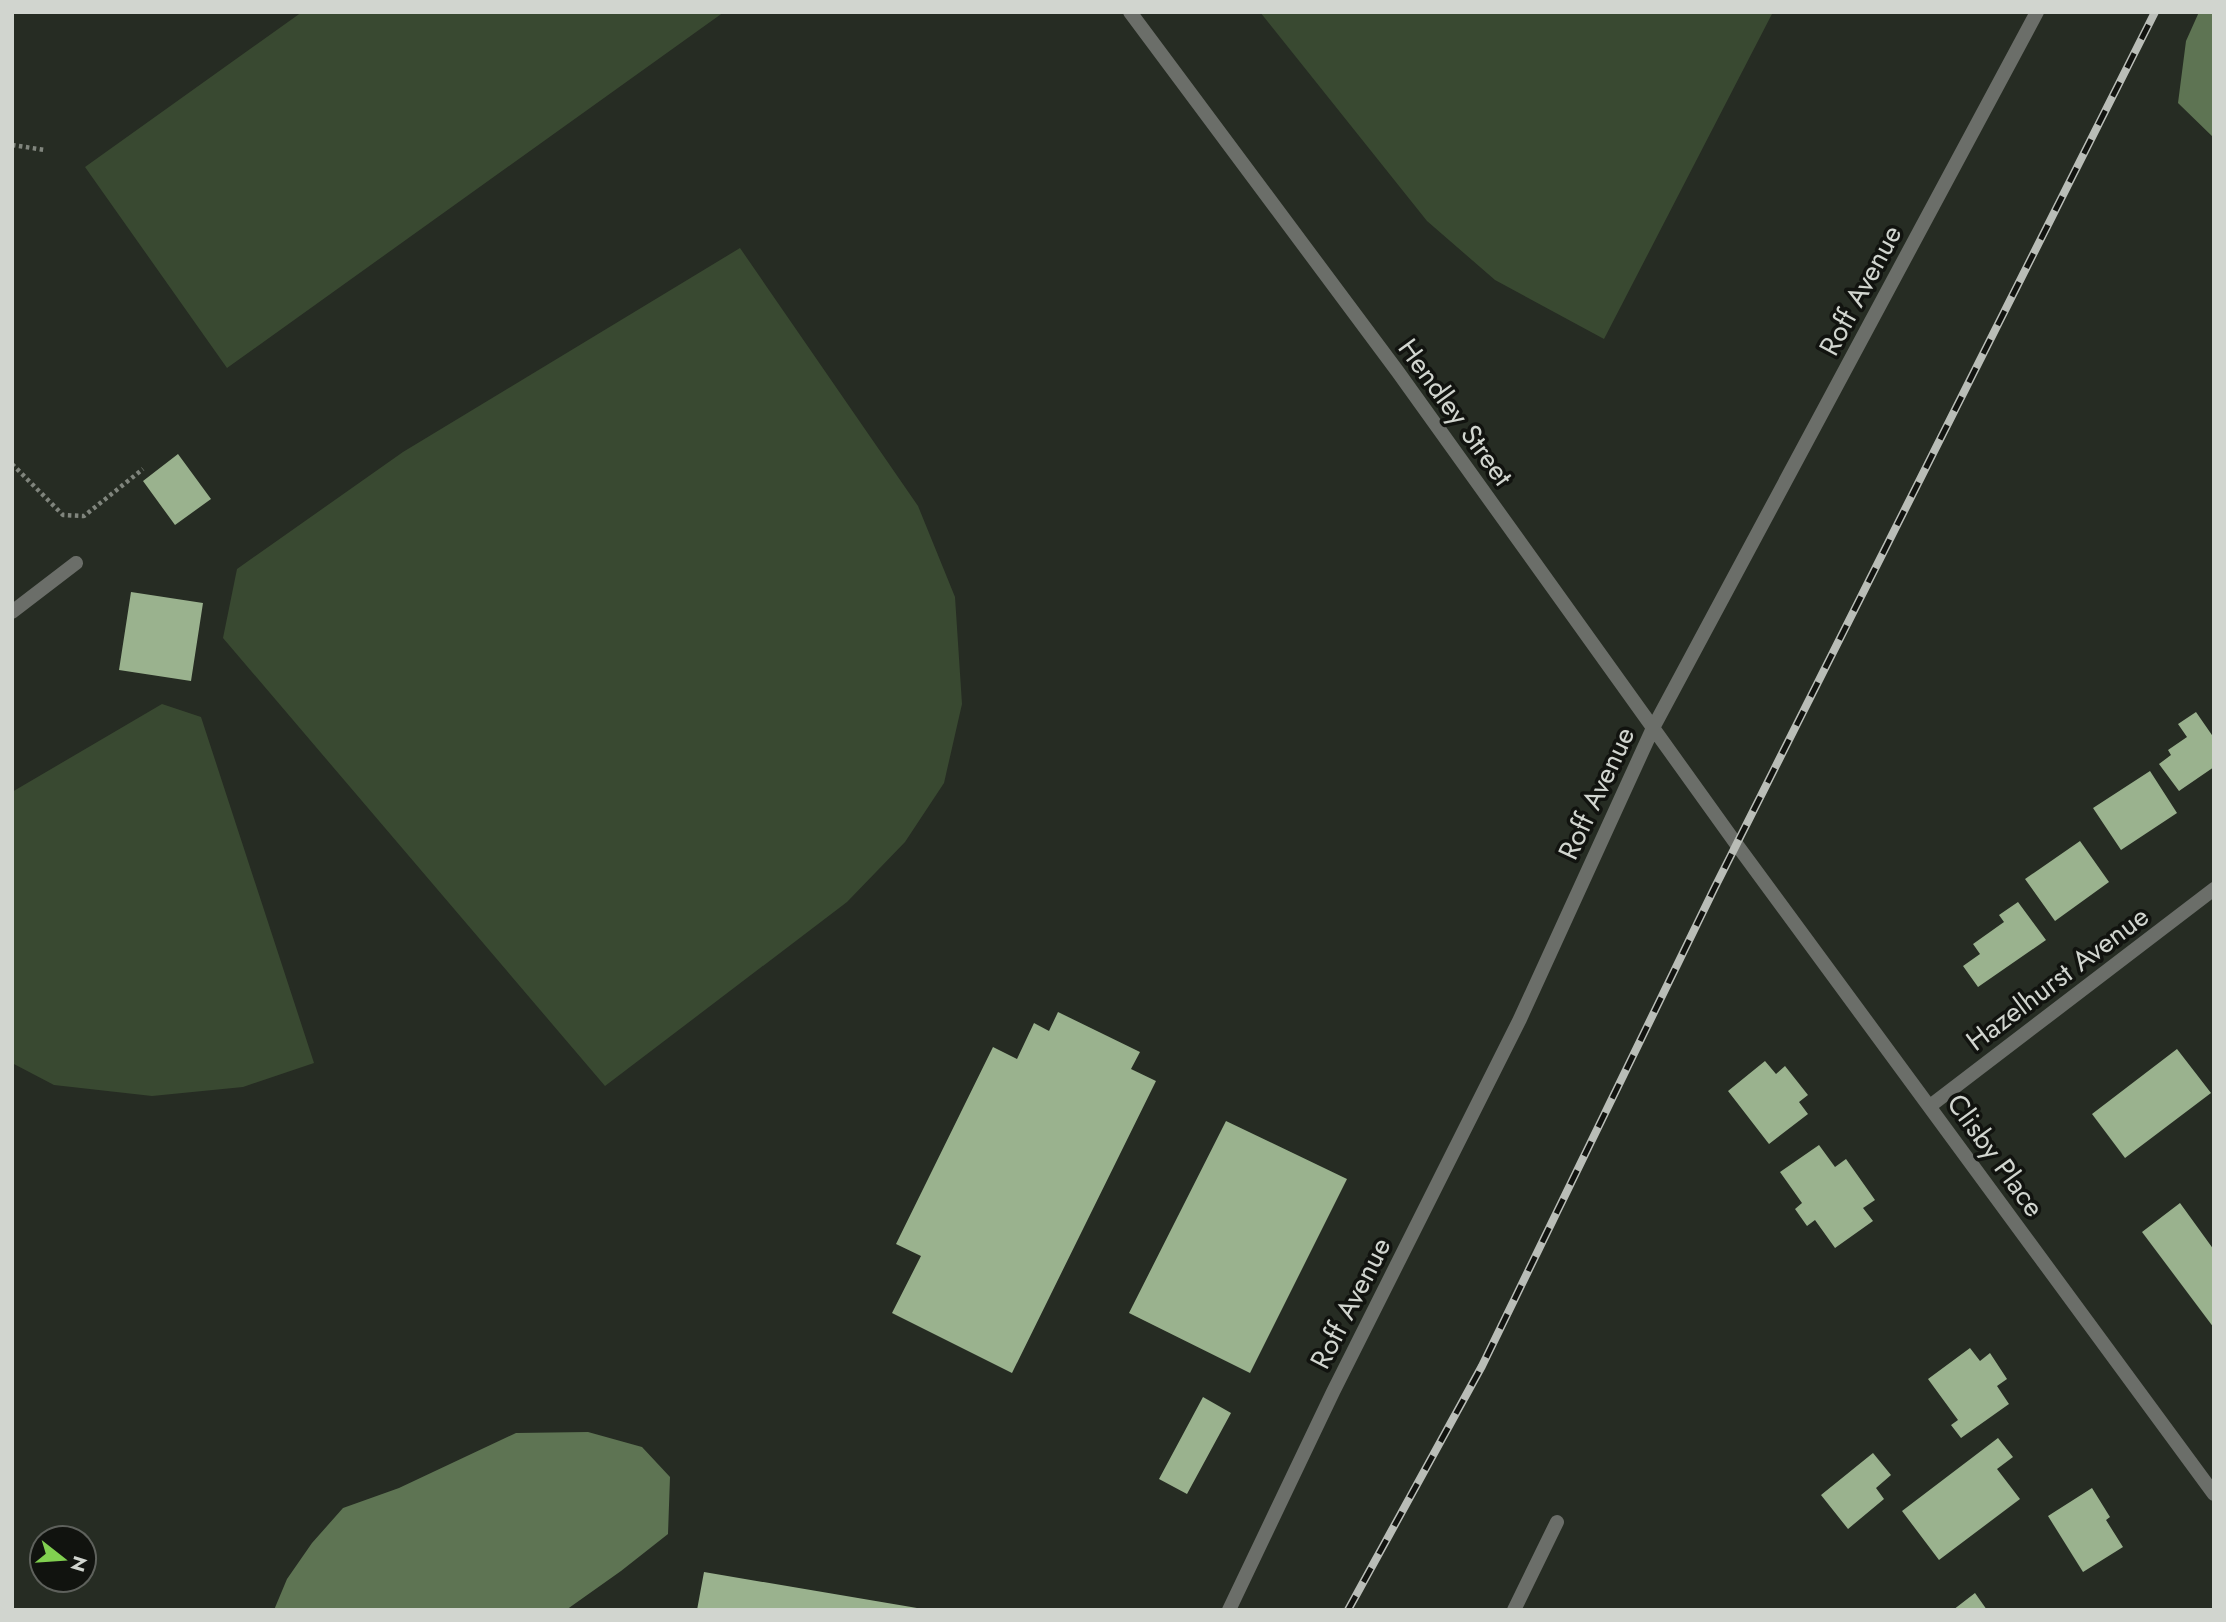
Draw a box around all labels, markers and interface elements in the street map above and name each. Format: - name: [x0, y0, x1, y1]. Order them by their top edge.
- street label: Roff Avenue: [1809, 218, 1912, 363]
- street label: Hendley Street: [1388, 330, 1523, 495]
- street label: Roff Avenue: [1548, 720, 1645, 866]
- street label: Hazelhurst Avenue: [1957, 896, 2157, 1061]
- street label: Clisby Place: [1937, 1085, 2054, 1225]
- street label: Roff Avenue: [1300, 1230, 1401, 1376]
- north arrow: [28, 1524, 98, 1594]
- text: N: [64, 1553, 94, 1575]

